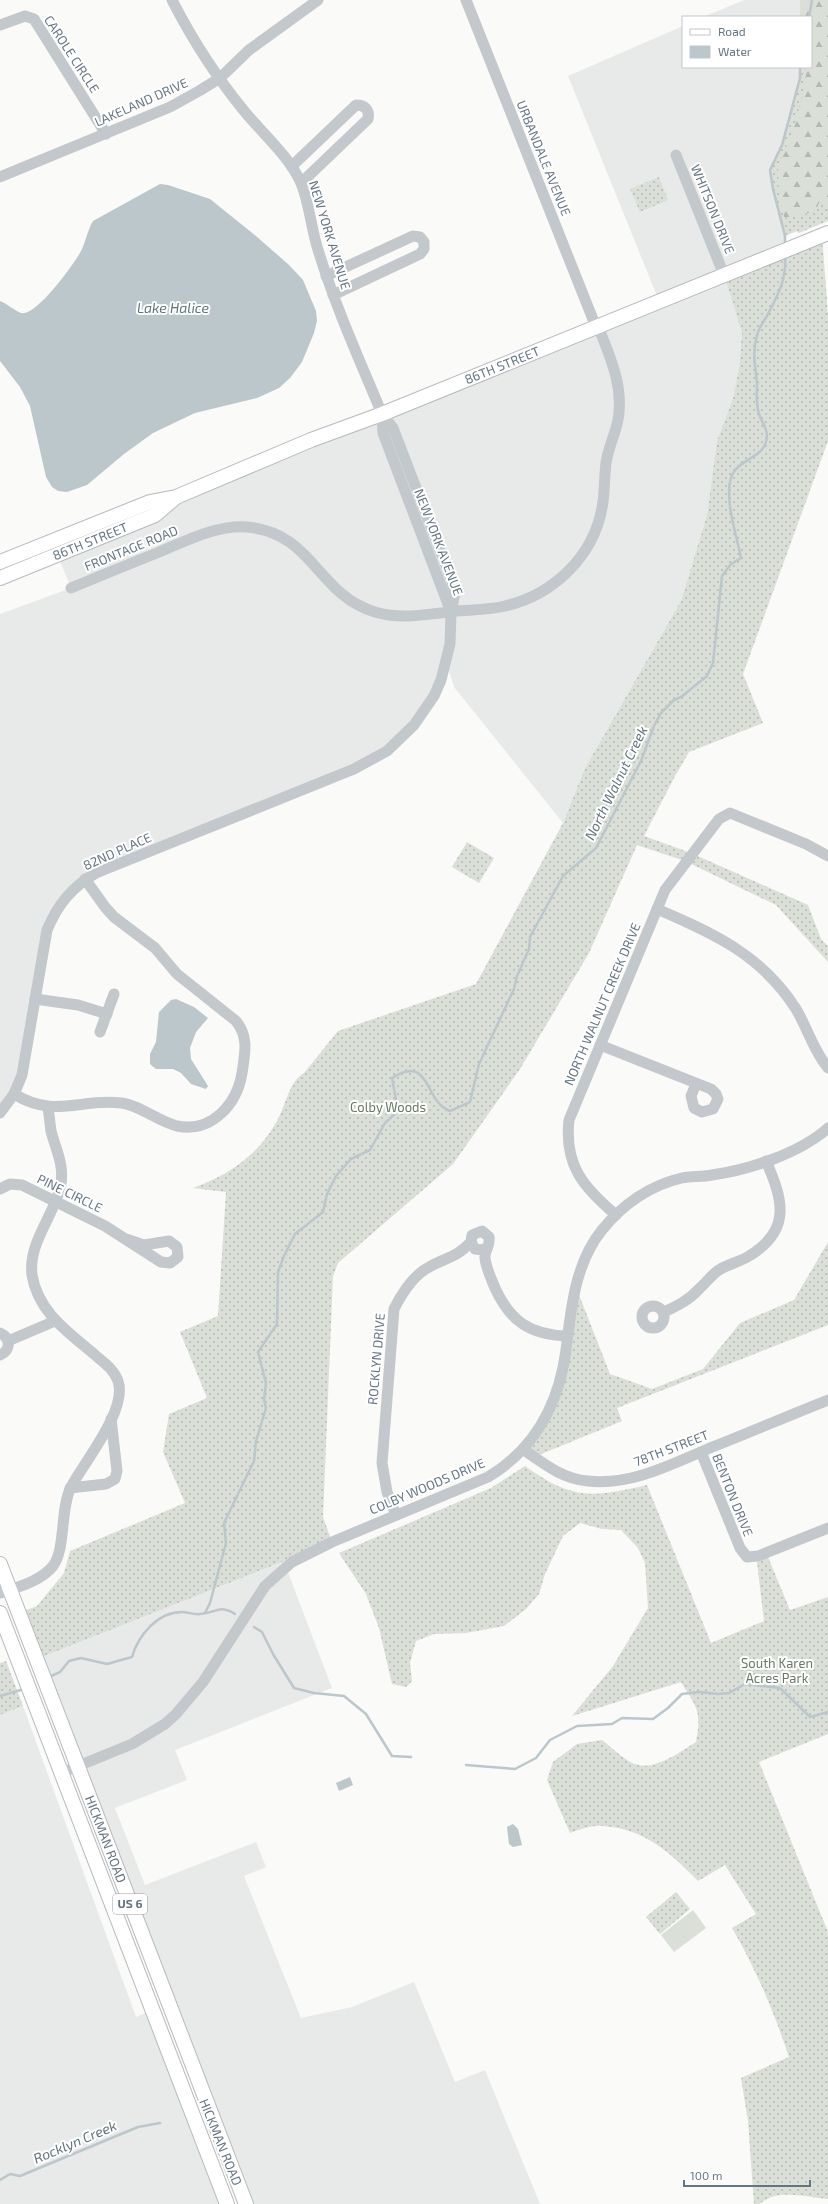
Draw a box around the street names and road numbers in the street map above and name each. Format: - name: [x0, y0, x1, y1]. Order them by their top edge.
- street label: CAROLE CIRCLE: [41, 12, 103, 96]
- street label: LAKELAND DRIVE: [92, 74, 190, 130]
- street label: URBANDALE AVENUE: [514, 98, 574, 218]
- street label: WHITSON DRIVE: [688, 162, 738, 256]
- street label: NEW YORK AVENUE: [306, 179, 354, 291]
- street label: 86TH STREET: [462, 343, 542, 387]
- street label: NEW YORK AVENUE: [411, 486, 467, 598]
- street label: 86TH STREET: [50, 519, 130, 563]
- street label: FRONTAGE ROAD: [82, 522, 180, 574]
- street label: 82ND PLACE: [80, 829, 154, 873]
- street label: NORTH WALNUT CREEK DRIVE: [560, 920, 644, 1088]
- street label: PINE CIRCLE: [35, 1170, 105, 1216]
- street label: ROCKLYN DRIVE: [364, 1312, 388, 1406]
- street label: 78TH STREET: [631, 1426, 711, 1470]
- street label: BENTON DRIVE: [709, 1451, 757, 1539]
- street label: COLBY WOODS DRIVE: [367, 1454, 487, 1518]
- street label: HICKMAN ROAD: [82, 1793, 130, 1885]
- road number: US 6: [113, 1894, 147, 1914]
- street label: HICKMAN ROAD: [196, 2096, 246, 2188]

